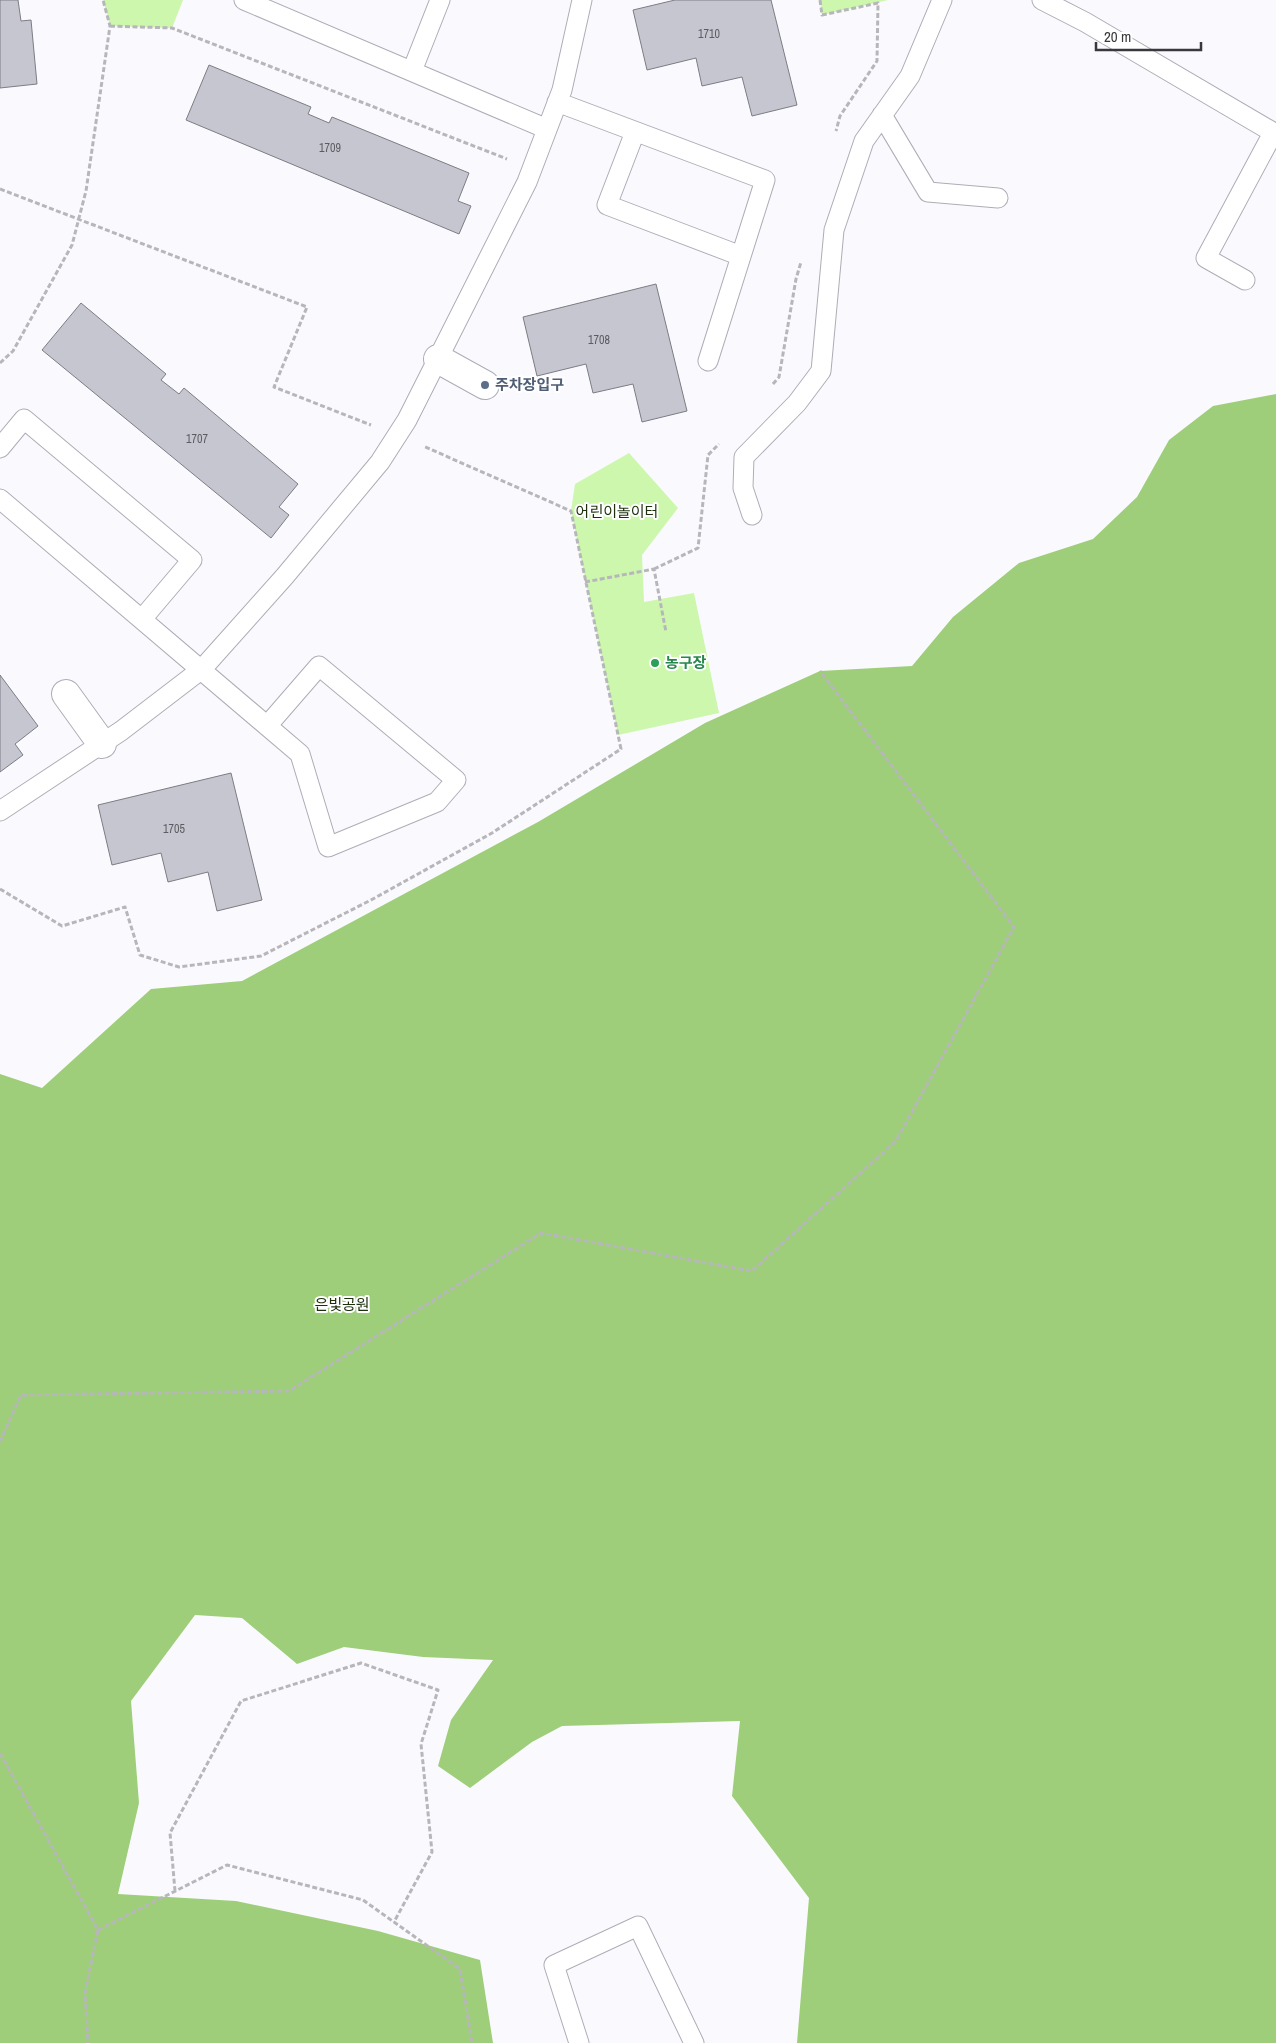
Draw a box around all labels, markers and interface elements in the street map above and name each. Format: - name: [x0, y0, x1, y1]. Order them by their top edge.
- scale bar: [1096, 20, 1201, 52]
- house number: 1710: [698, 26, 720, 42]
- text: 20 m: [1104, 26, 1131, 47]
- house number: 1709: [319, 140, 341, 156]
- house number: 1708: [588, 332, 610, 348]
- place label: 주차장입구: [495, 374, 564, 395]
- marker: 주차장입구: [479, 379, 491, 391]
- house number: 1707: [186, 431, 208, 447]
- park label: 어린이놀이터: [576, 501, 658, 522]
- place label: 농구장: [665, 652, 707, 673]
- marker: 농구장: [649, 657, 661, 669]
- house number: 1705: [163, 821, 185, 837]
- park label: 은빛공원: [314, 1294, 370, 1315]

